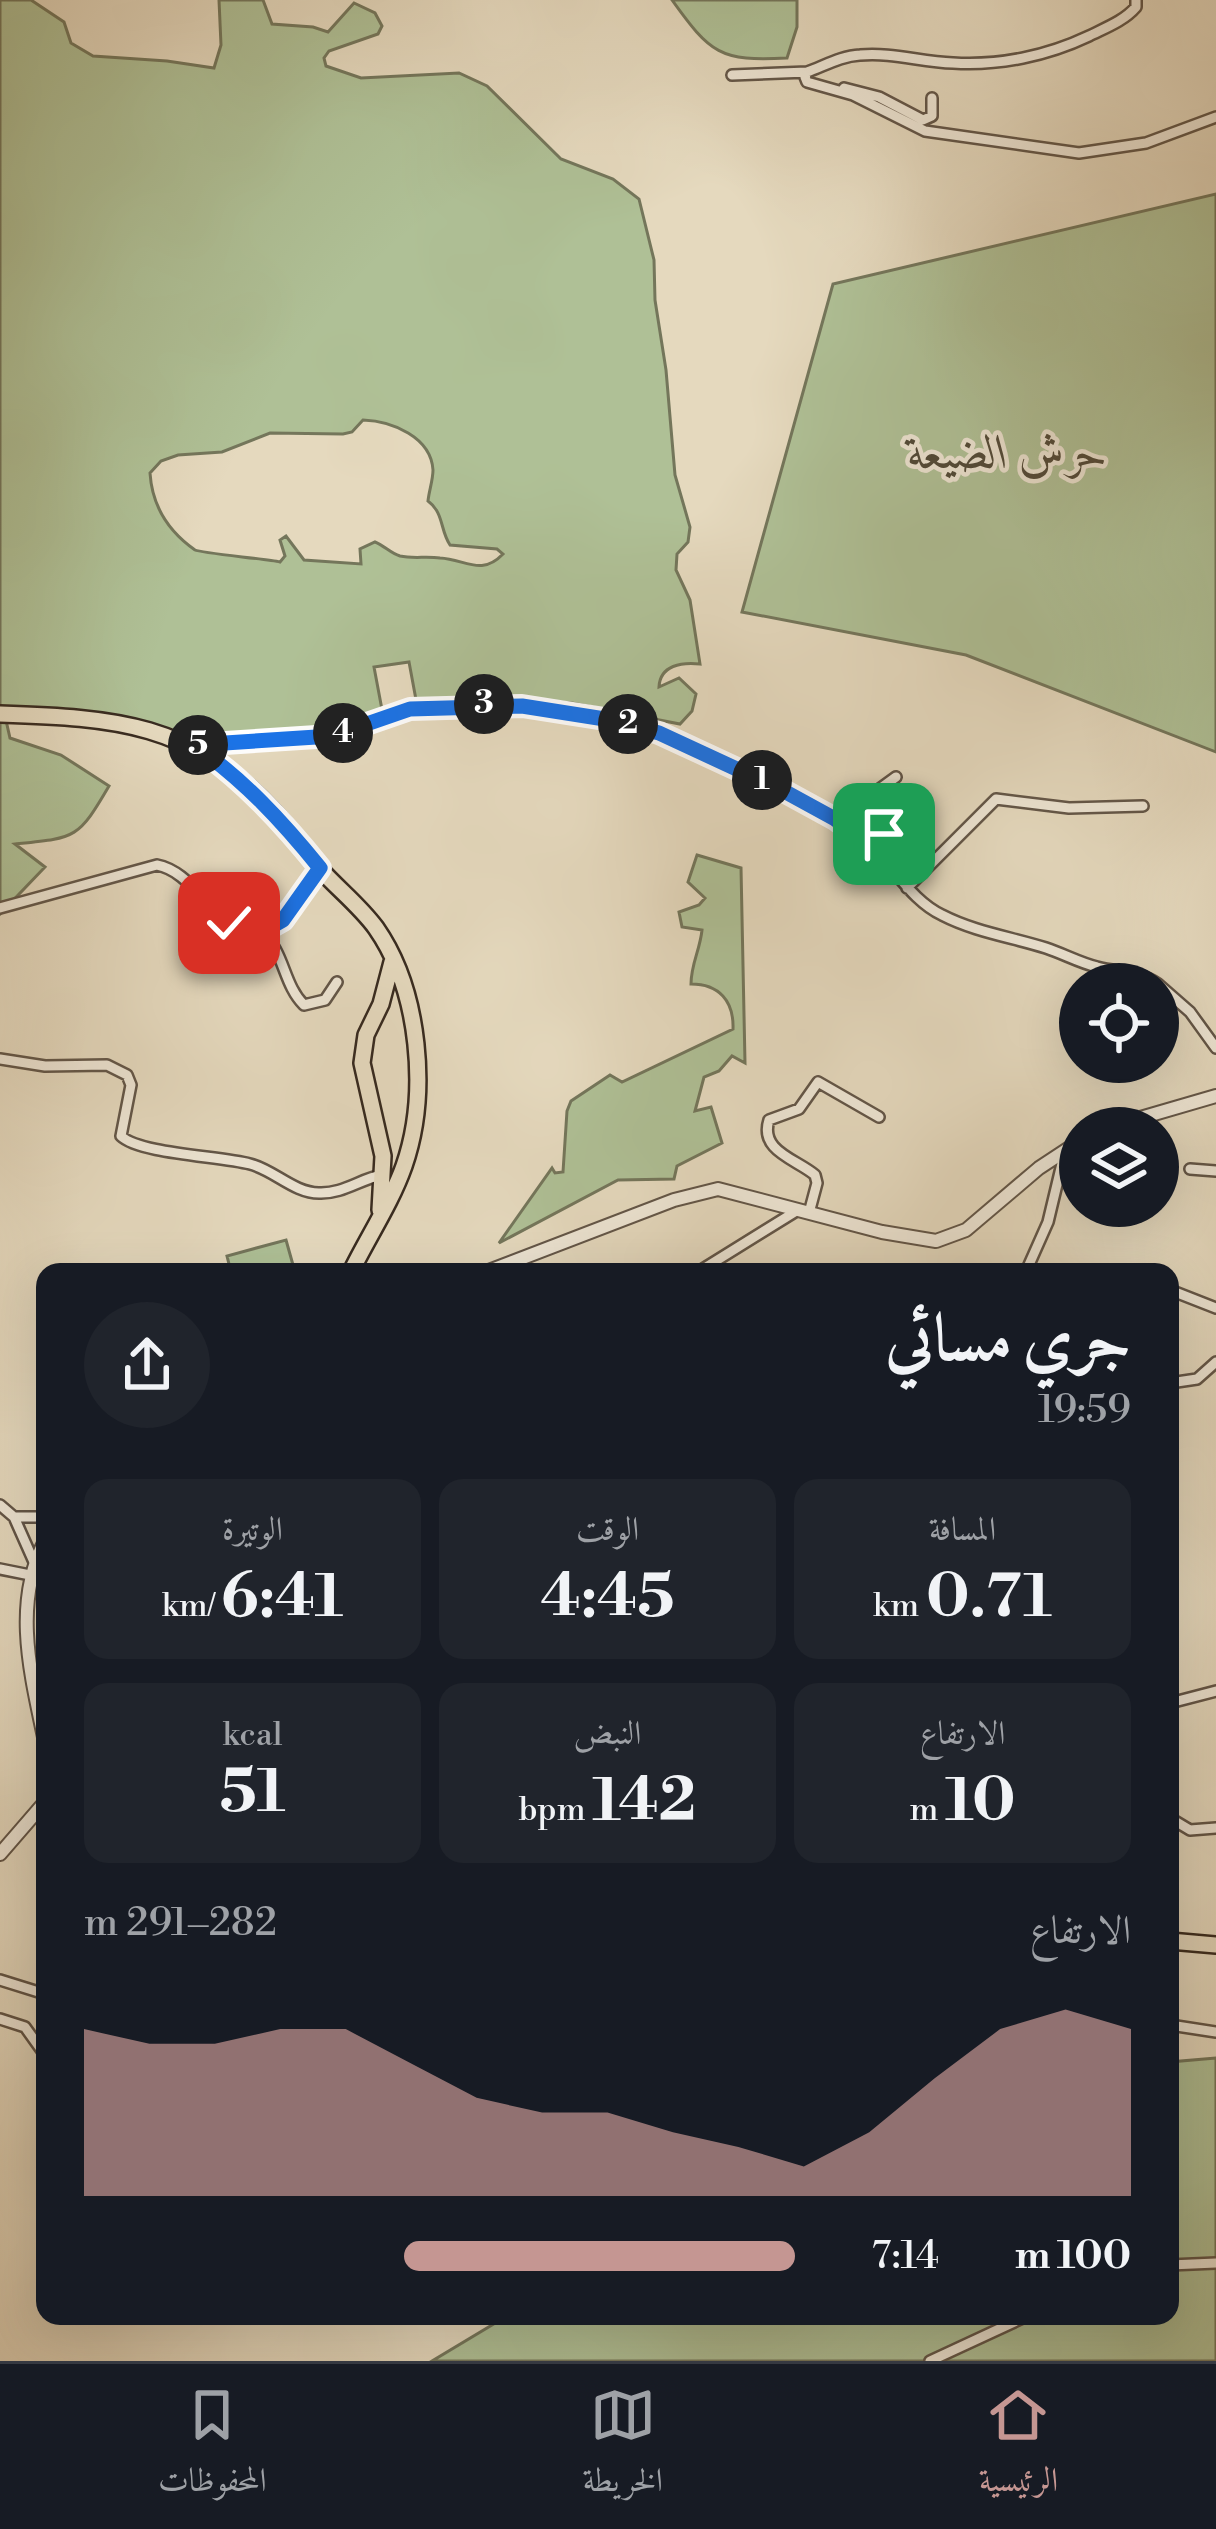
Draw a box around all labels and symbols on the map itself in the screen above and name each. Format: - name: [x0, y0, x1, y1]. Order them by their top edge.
- park label: حرش الضيعة: [904, 424, 1108, 484]
- pin: 3: [454, 674, 514, 734]
- pin: 2: [598, 694, 658, 754]
- pin: 4: [313, 703, 373, 763]
- pin: 5: [168, 715, 228, 775]
- pin: 1: [732, 750, 792, 810]
- pin: [833, 783, 935, 885]
- pin: [178, 872, 280, 974]

